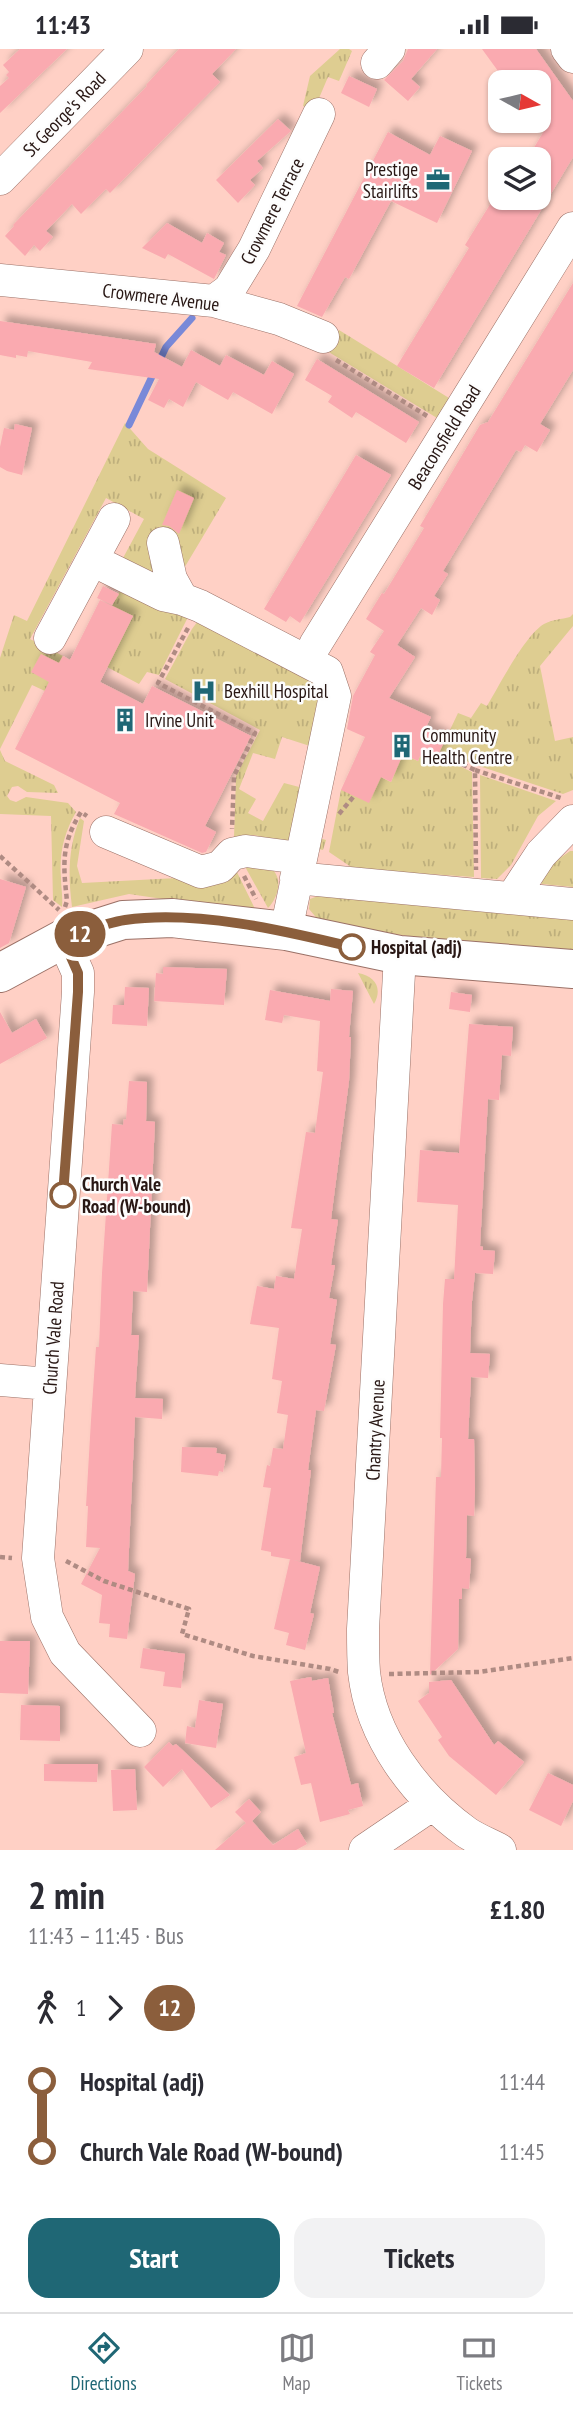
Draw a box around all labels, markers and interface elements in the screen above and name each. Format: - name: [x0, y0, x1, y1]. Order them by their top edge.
- text: 11:43: [35, 8, 91, 41]
- street label: St George's Road: [18, 66, 110, 162]
- north arrow: [488, 70, 551, 133]
- map controls: [488, 70, 551, 210]
- button: layers: [488, 147, 551, 210]
- street label: Crowmere Terrace: [235, 154, 309, 268]
- place label: Prestige Stairlifts: [363, 157, 418, 203]
- office icon: Prestige Stairlifts: [424, 166, 452, 194]
- street label: Crowmere Avenue: [101, 278, 221, 316]
- street label: Beaconsfield Road: [402, 380, 486, 494]
- hospital icon: Bexhill Hospital: [190, 677, 218, 705]
- place label: Bexhill Hospital: [224, 679, 329, 703]
- building icon: Irvine Unit: [111, 706, 139, 734]
- place label: Irvine Unit: [145, 708, 215, 732]
- place label: Community Health Centre: [422, 723, 512, 769]
- building icon: Community Health Centre: [388, 732, 416, 760]
- line badge: 12: [48, 911, 112, 957]
- text: 12: [69, 918, 91, 949]
- marker: Hospital (adj): [339, 934, 365, 960]
- place label: Hospital (adj): [371, 935, 462, 959]
- place label: Church Vale Road (W-bound): [82, 1172, 191, 1218]
- marker: Church Vale Road (W-bound): [50, 1182, 76, 1208]
- street label: Church Vale Road: [37, 1281, 69, 1395]
- street label: Chantry Avenue: [360, 1378, 390, 1481]
- text: 2 min: [28, 1870, 105, 1919]
- text: £1.80: [490, 1893, 545, 1926]
- text: 11:43 – 11:45 · Bus: [28, 1921, 184, 1950]
- icon: walk: [28, 1989, 66, 2027]
- icon: forward: [96, 1989, 134, 2027]
- text: 12: [158, 1992, 181, 2023]
- text: 1: [76, 1993, 86, 2022]
- text: Hospital (adj): [80, 2065, 205, 2098]
- text: 11:44: [499, 2067, 545, 2096]
- text: Church Vale Road (W-bound): [80, 2135, 343, 2168]
- text: 11:45: [499, 2137, 545, 2166]
- button: Start: [28, 2218, 280, 2298]
- button: Tickets: [294, 2218, 545, 2298]
- tab: Directions: [70, 2329, 137, 2395]
- tab: Map: [278, 2329, 316, 2395]
- tab: Tickets: [456, 2329, 503, 2395]

